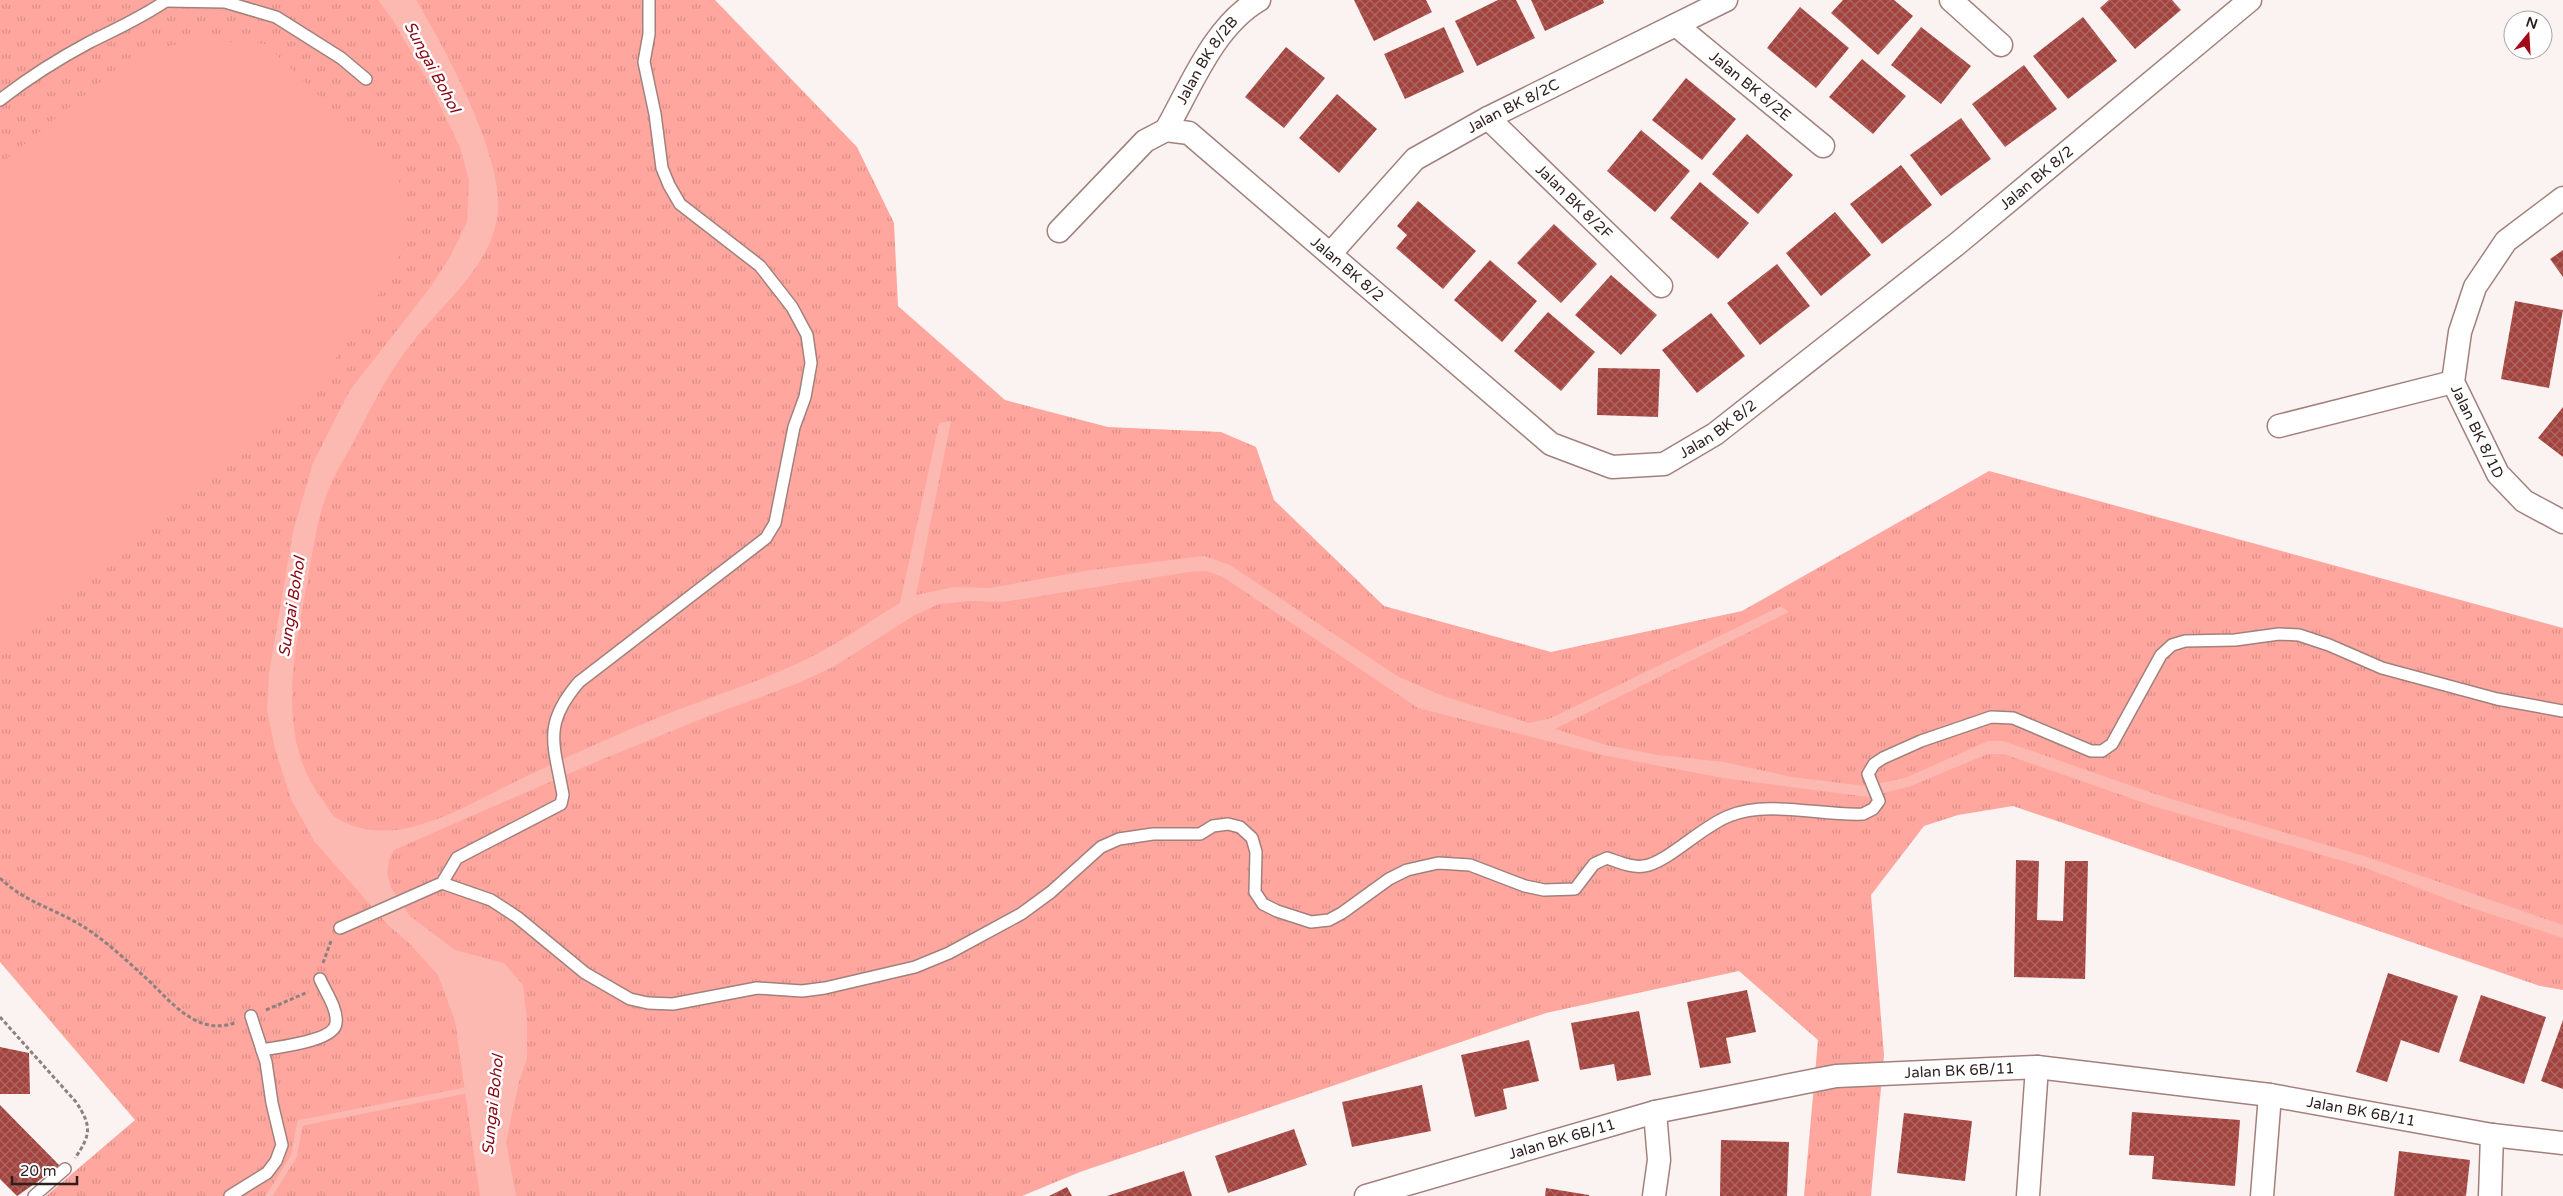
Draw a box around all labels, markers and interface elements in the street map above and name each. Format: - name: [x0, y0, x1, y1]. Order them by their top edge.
- north arrow: [2503, 10, 2553, 60]
- street label: Jalan BK 8/2B: [1172, 12, 1242, 107]
- text: N: [2524, 13, 2540, 33]
- water label: Sungai Bohol: [400, 18, 465, 118]
- street label: Jalan BK 8/2E: [1706, 47, 1794, 125]
- street label: Jalan BK 8/2C: [1464, 75, 1562, 137]
- street label: Jalan BK 8/2: [1996, 142, 2077, 214]
- street label: Jalan BK 8/2F: [1532, 160, 1616, 243]
- street label: Jalan BK 8/2: [1307, 233, 1388, 305]
- street label: Jalan BK 8/1D: [2447, 382, 2508, 481]
- street label: Jalan BK 8/2: [1676, 396, 1760, 462]
- water label: Sungai Bohol: [274, 554, 310, 658]
- water label: Sungai Bohol: [478, 1052, 508, 1156]
- street label: Jalan BK 6B/11: [1904, 1059, 2015, 1082]
- street label: Jalan BK 6B/11: [2305, 1093, 2417, 1130]
- street label: Jalan BK 6B/11: [1506, 1115, 1617, 1163]
- scale bar: [12, 1154, 78, 1186]
- text: 20 m: [20, 1162, 57, 1180]

